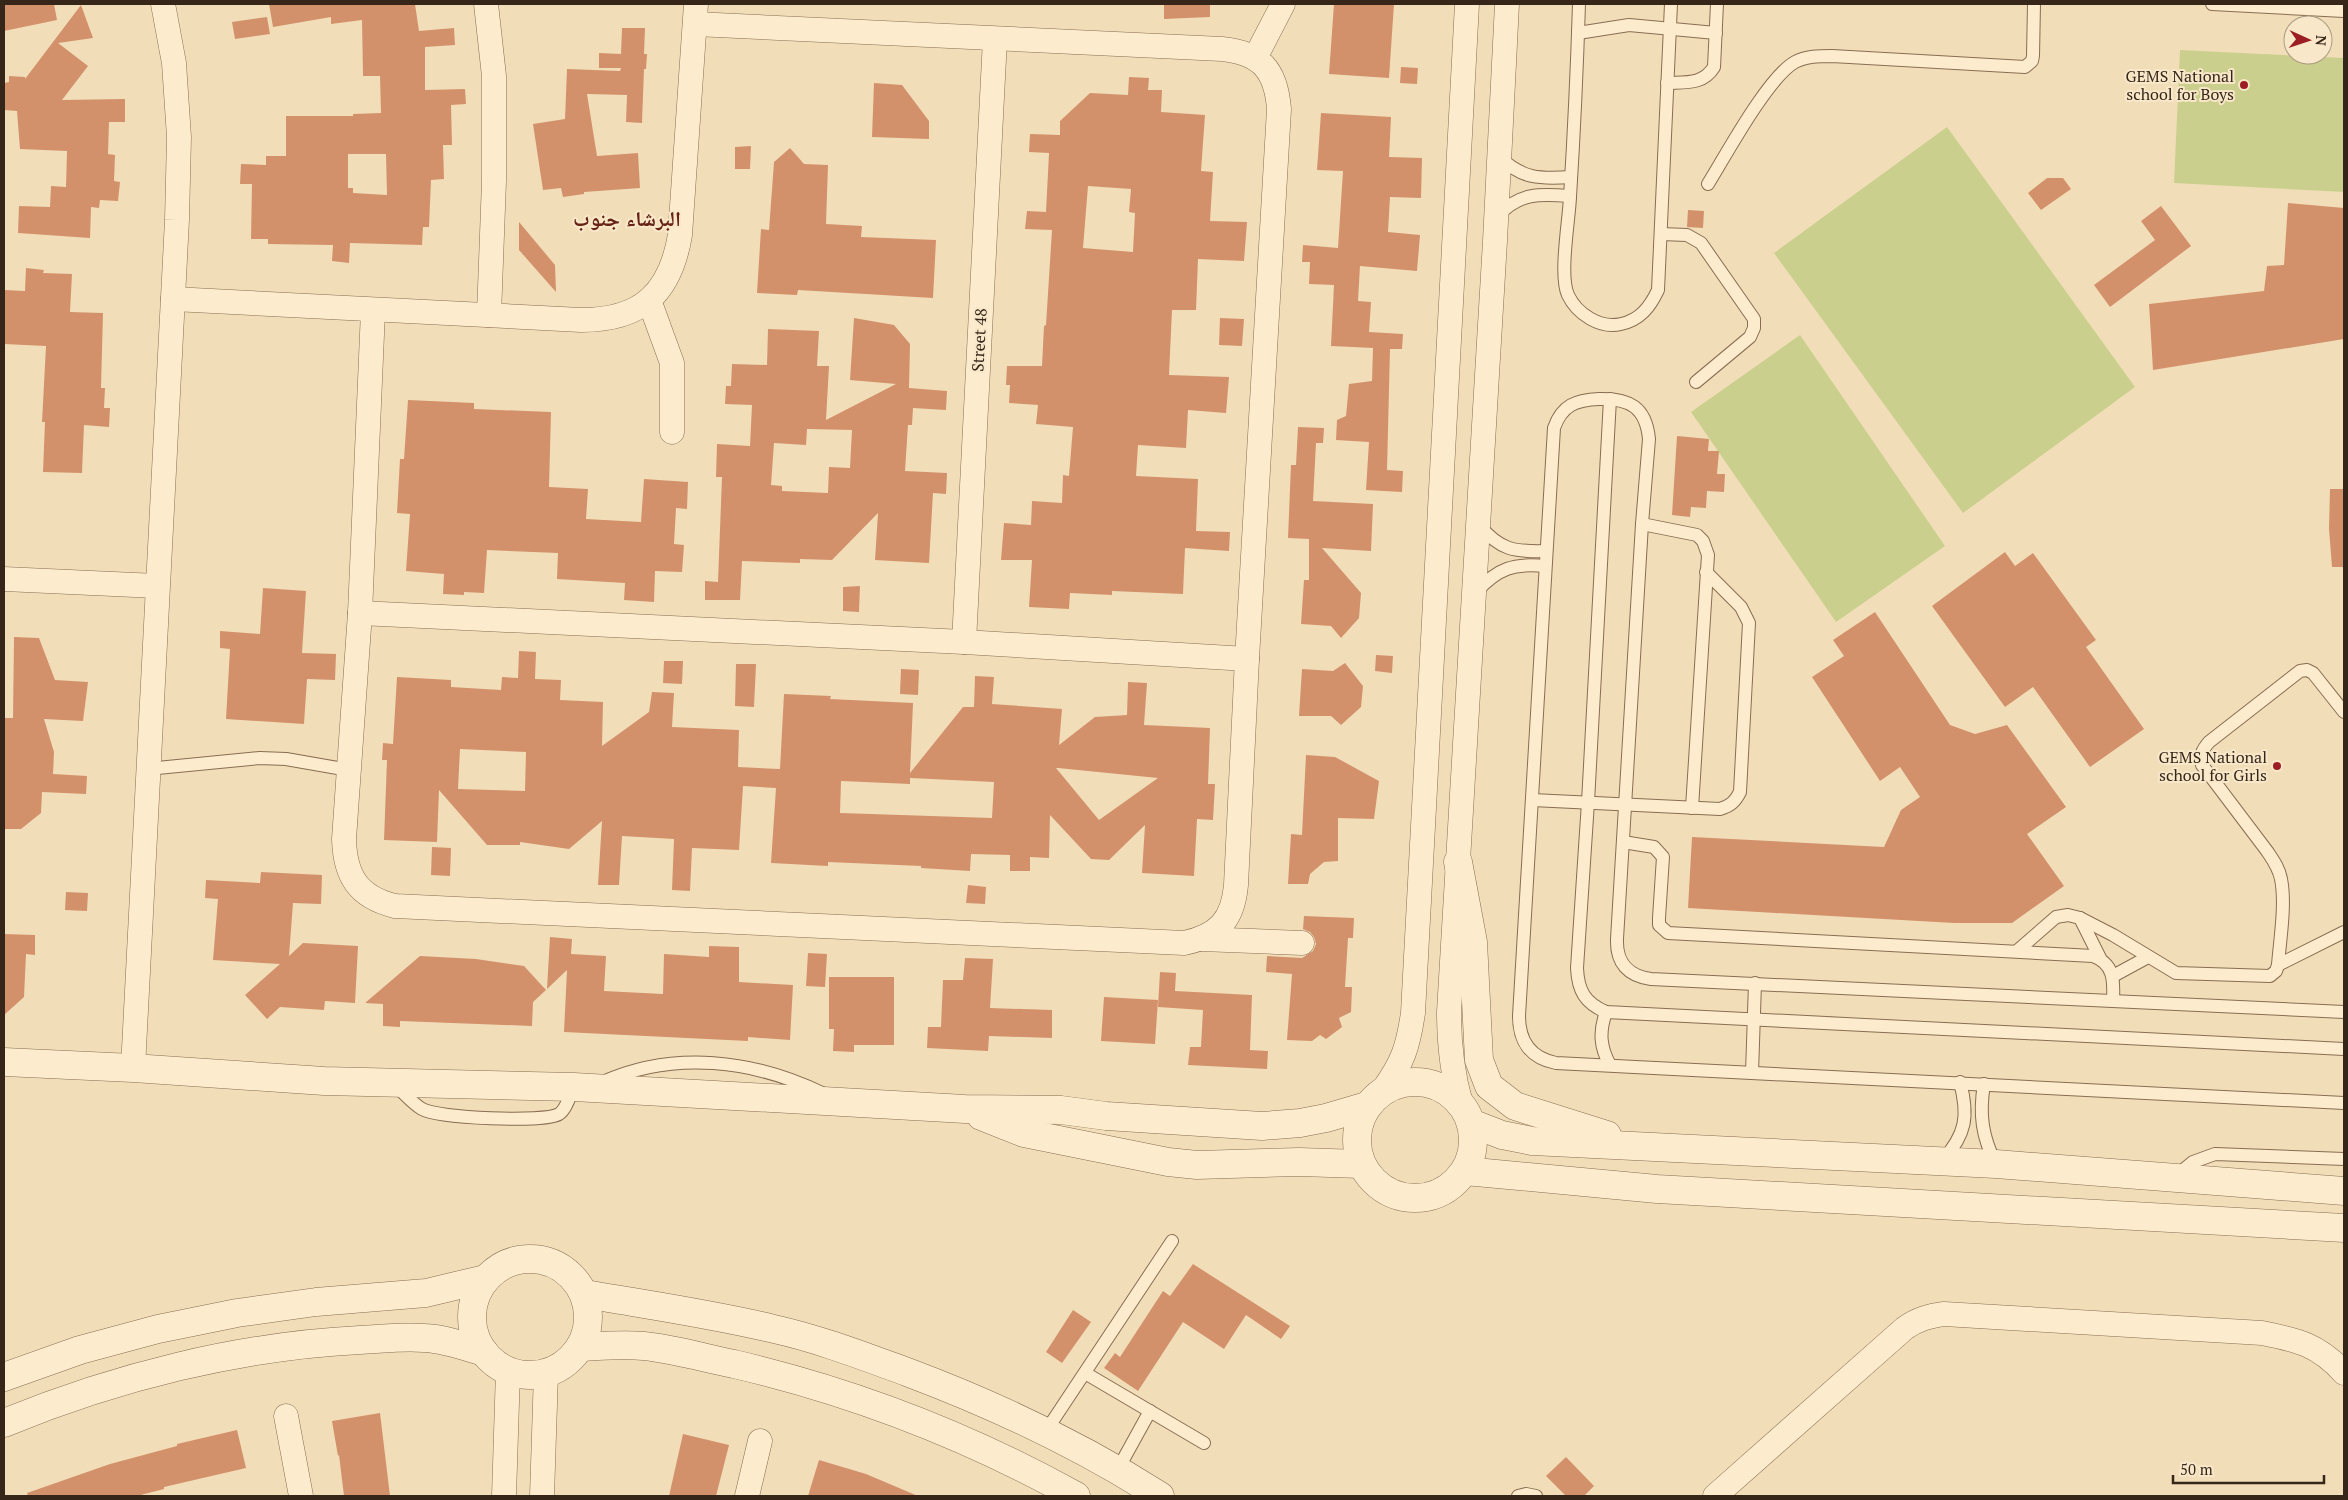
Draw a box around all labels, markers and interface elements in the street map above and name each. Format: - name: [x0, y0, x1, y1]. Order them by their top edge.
- north arrow: [2283, 15, 2333, 65]
- text: N: [2312, 35, 2331, 47]
- place label: GEMS National school for Boys: [2126, 65, 2234, 105]
- marker: GEMS National school for Boys: [2238, 79, 2250, 91]
- district label: البرشاء جنوب: [573, 204, 681, 232]
- street label: Street 48: [966, 308, 992, 372]
- place label: GEMS National school for Girls: [2159, 746, 2267, 786]
- marker: GEMS National school for Girls: [2271, 760, 2283, 772]
- scale bar: [2173, 1452, 2324, 1484]
- text: 50 m: [2180, 1459, 2213, 1479]

